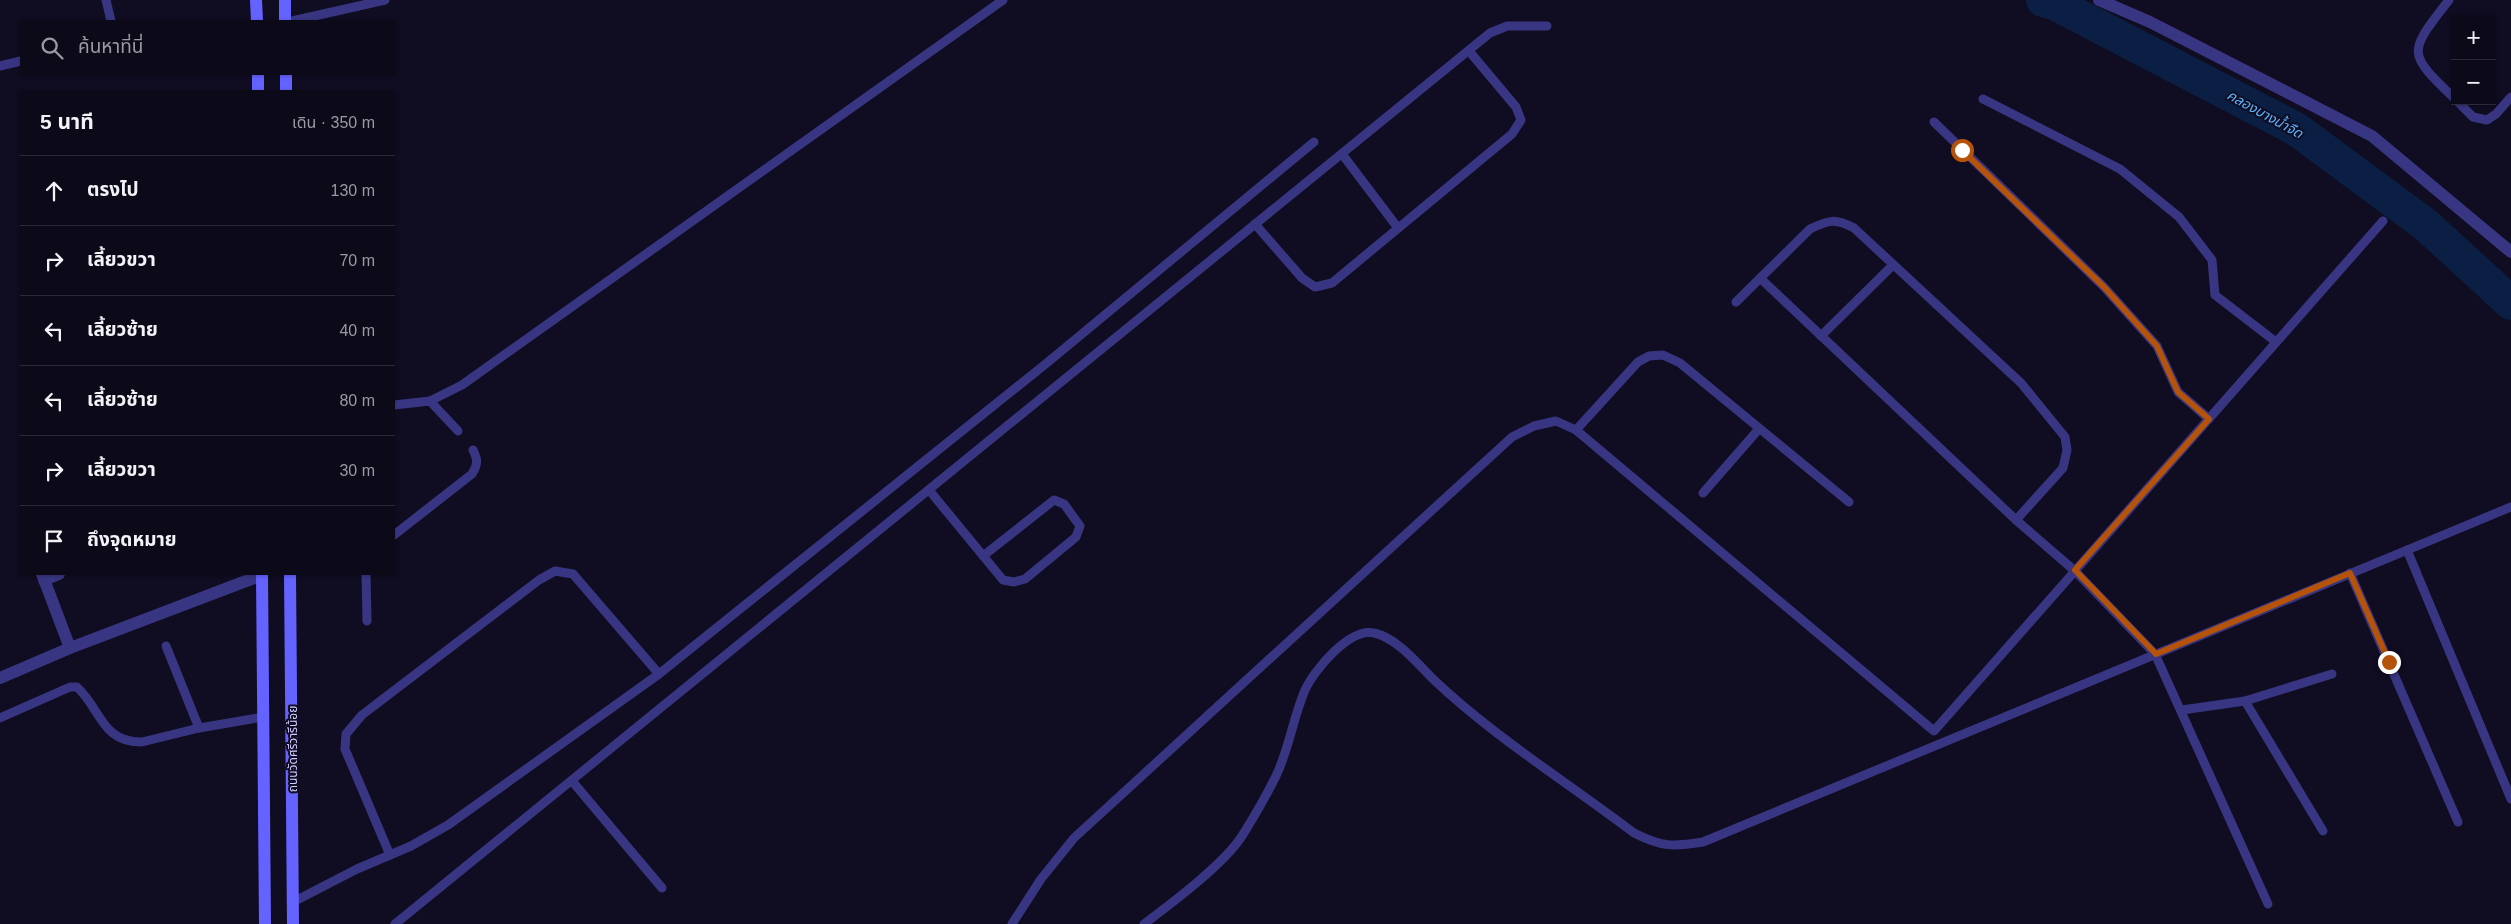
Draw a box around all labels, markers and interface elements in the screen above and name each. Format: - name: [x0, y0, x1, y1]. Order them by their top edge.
- map controls: [2451, 15, 2496, 105]
- button: +: [2451, 15, 2496, 60]
- search box: [20, 20, 395, 75]
- icon: search: [38, 34, 66, 62]
- text: ค้นหาที่นี่: [78, 36, 143, 57]
- button: −: [2451, 60, 2496, 105]
- water label: คลองบางน้ำจืด: [2224, 85, 2307, 142]
- text: 5 นาที: [40, 110, 94, 133]
- text: เดิน · 350 m: [292, 114, 375, 131]
- route start: [1951, 139, 1974, 162]
- icon: ahead: [40, 177, 68, 205]
- text: ตรงไป: [87, 179, 139, 200]
- text: 130 m: [331, 182, 375, 199]
- icon: right: [40, 247, 68, 275]
- text: เลี้ยวขวา: [87, 249, 156, 270]
- text: 70 m: [339, 252, 375, 269]
- icon: left: [40, 317, 68, 345]
- text: เลี้ยวซ้าย: [87, 319, 158, 340]
- text: 40 m: [339, 322, 375, 339]
- icon: left: [40, 387, 68, 415]
- text: เลี้ยวซ้าย: [87, 389, 158, 410]
- text: 80 m: [339, 392, 375, 409]
- icon: right: [40, 457, 68, 485]
- text: เลี้ยวขวา: [87, 459, 156, 480]
- text: 30 m: [339, 462, 375, 479]
- icon: arrive: [40, 527, 68, 555]
- text: ถึงจุดหมาย: [87, 529, 177, 550]
- route end: [2378, 651, 2401, 674]
- street label: ถนนวัดศรีวารีน้อย: [286, 706, 300, 792]

